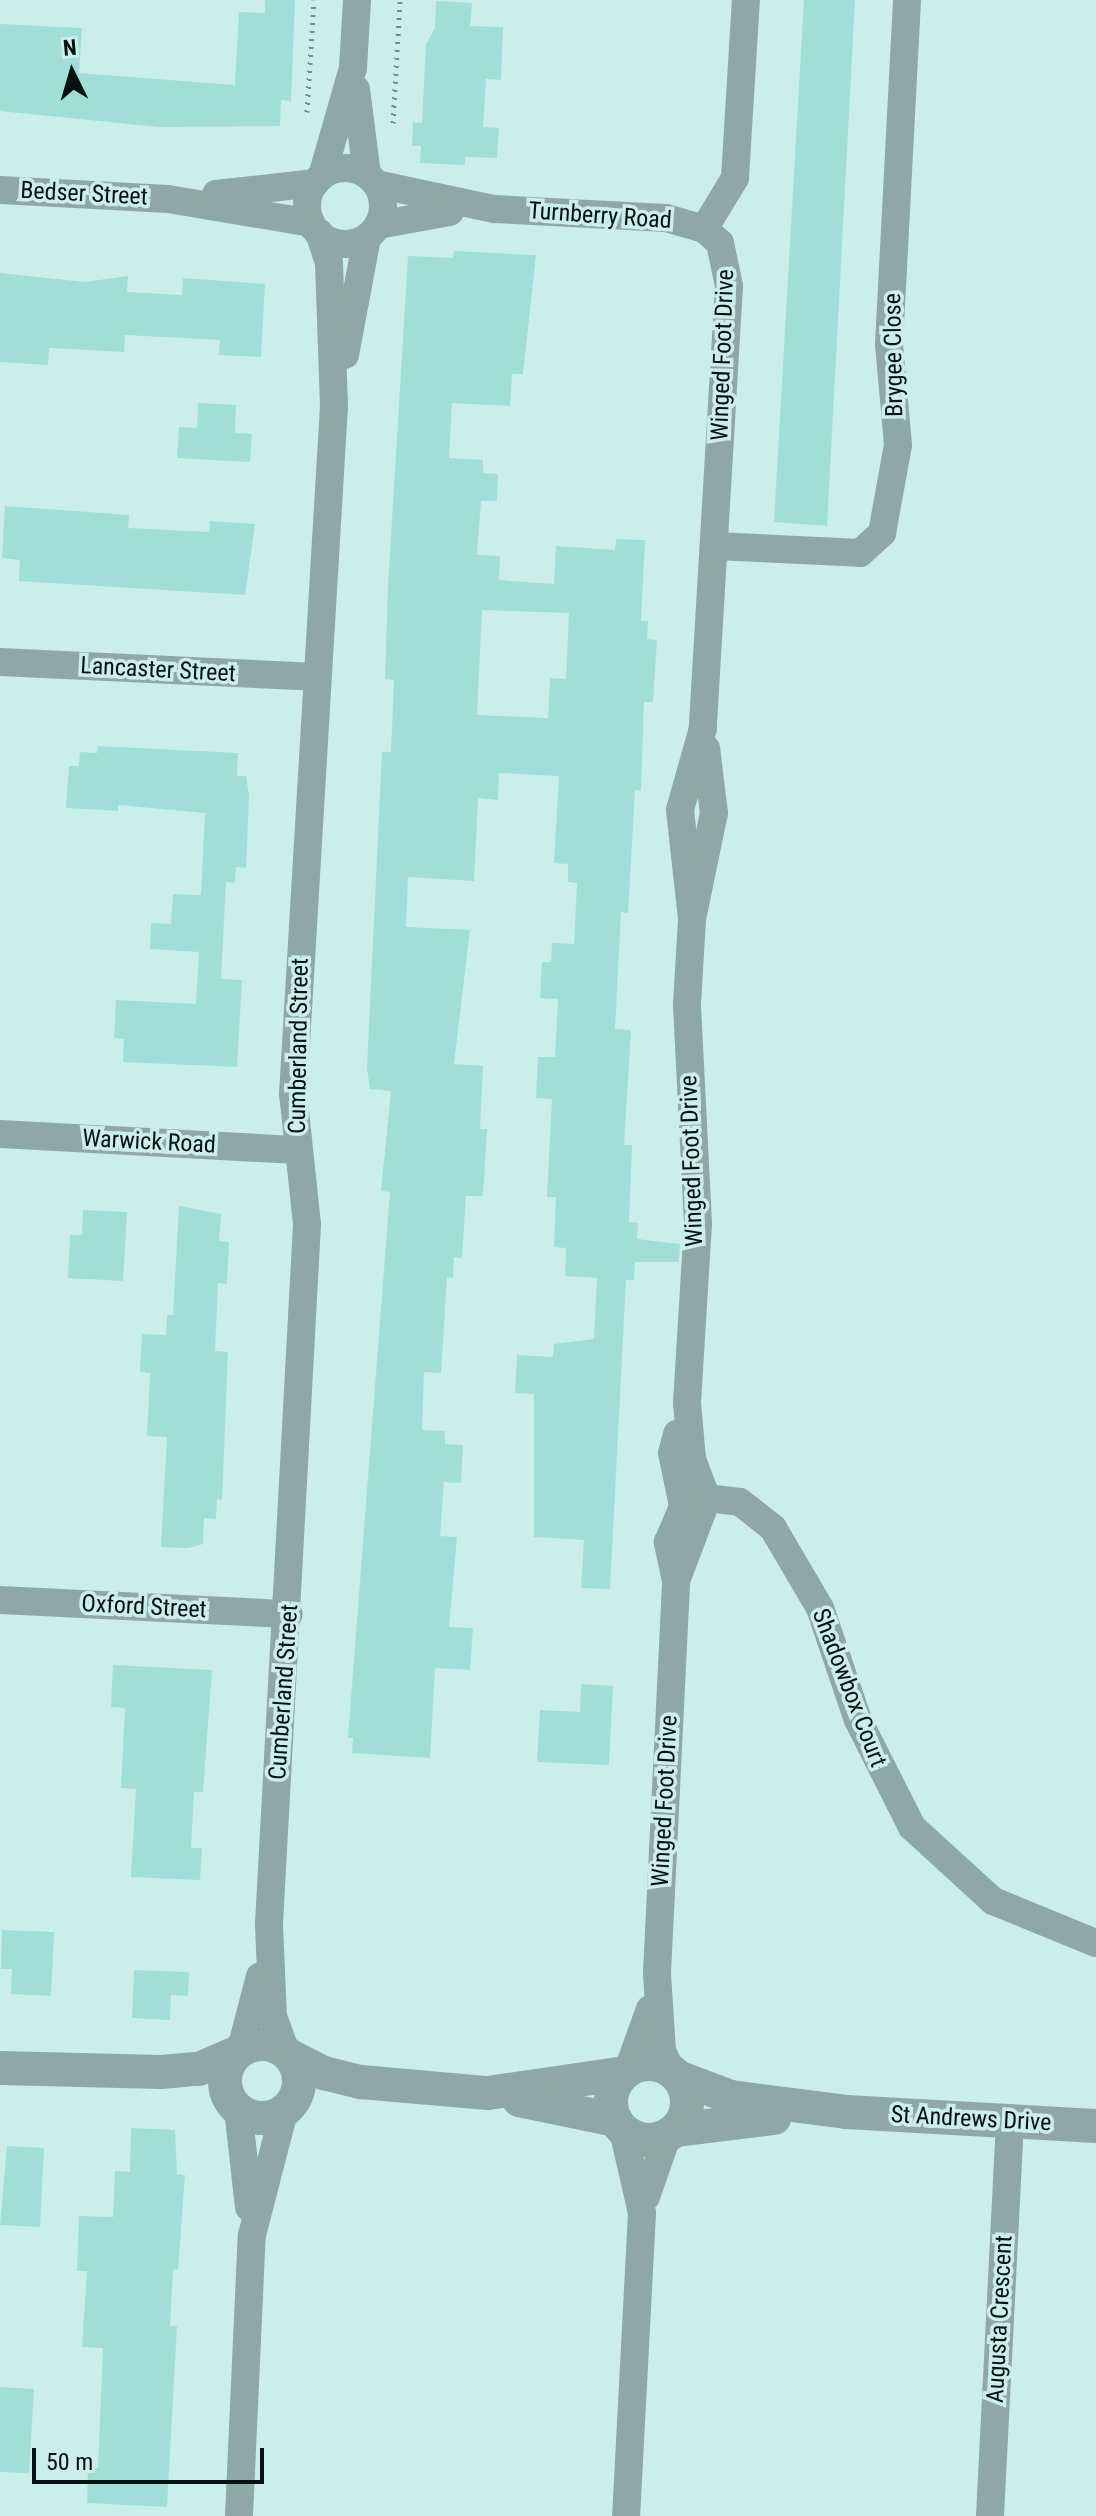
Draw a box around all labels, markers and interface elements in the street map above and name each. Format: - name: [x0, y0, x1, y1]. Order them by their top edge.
- north arrow: [32, 32, 112, 112]
- text: N: [62, 35, 78, 61]
- street label: Bedser Street: [20, 176, 148, 212]
- street label: Turnberry Road: [527, 197, 673, 235]
- street label: Winged Foot Drive: [706, 269, 740, 441]
- street label: Brygee Close: [879, 293, 909, 417]
- street label: Lancaster Street: [80, 652, 236, 688]
- street label: Cumberland Street: [283, 958, 315, 1134]
- street label: Winged Foot Drive: [675, 1075, 709, 1247]
- street label: Warwick Road: [82, 1124, 216, 1160]
- street label: Oxford Street: [81, 1589, 207, 1625]
- street label: Cumberland Street: [263, 1603, 305, 1781]
- street label: Shadowbox Court: [806, 1605, 892, 1771]
- street label: Winged Foot Drive: [646, 1714, 684, 1888]
- street label: St Andrews Drive: [890, 2100, 1052, 2138]
- street label: Augusta Crescent: [981, 2234, 1019, 2404]
- scale bar: [36, 2432, 268, 2482]
- text: 50 m: [46, 2448, 93, 2476]

